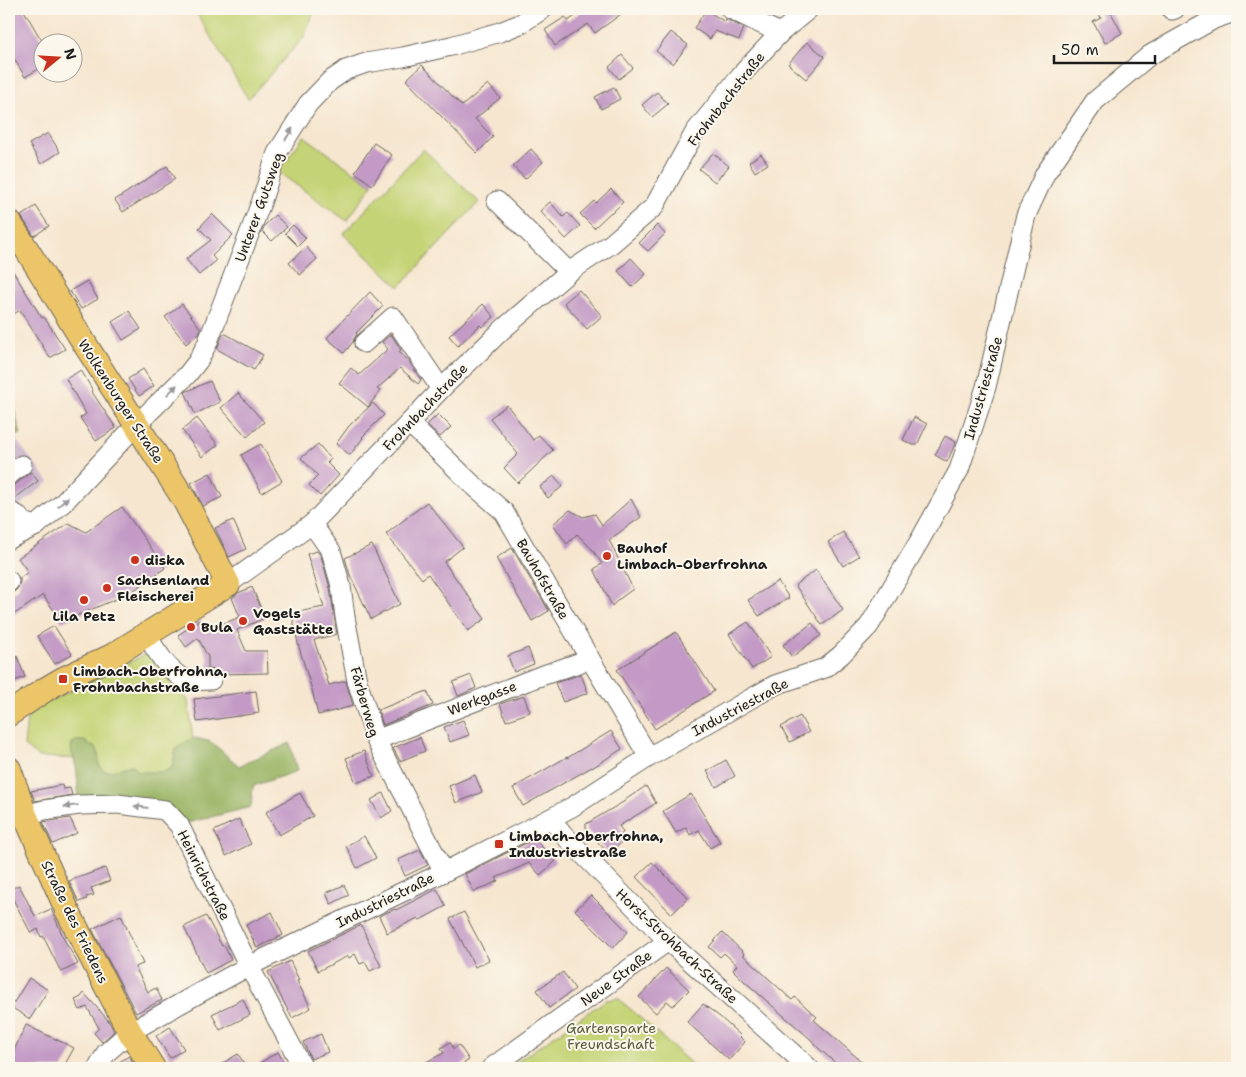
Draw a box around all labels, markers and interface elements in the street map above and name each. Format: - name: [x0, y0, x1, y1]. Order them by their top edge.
- north arrow: [32, 32, 82, 82]
- scale bar: [1054, 32, 1155, 64]
- text: 50 m: [1061, 40, 1099, 60]
- text: N: [60, 46, 81, 62]
- street label: Frohnbachstraße: [684, 48, 769, 150]
- one-way arrow: [285, 127, 294, 140]
- street label: Unterer Gutsweg: [231, 150, 287, 264]
- street label: Industriestraße: [960, 334, 1006, 442]
- street label: Wolkenburger Straße: [74, 336, 168, 467]
- street label: Frohnbachstraße: [379, 359, 471, 455]
- one-way arrow: [165, 385, 177, 397]
- one-way arrow: [57, 496, 69, 508]
- street label: Bauhofstraße: [513, 535, 573, 623]
- place label: Bauhof Limbach-Oberfrohna: [617, 539, 768, 573]
- marker: Bauhof Limbach-Oberfrohna: [601, 550, 613, 562]
- place label: diska: [145, 551, 185, 569]
- marker: diska: [129, 554, 141, 566]
- place label: Sachsenland Fleischerei: [117, 571, 210, 605]
- marker: Sachsenland Fleischerei: [101, 582, 113, 594]
- marker: Lila Petz: [78, 594, 90, 606]
- place label: Vogels Gaststätte: [253, 604, 333, 638]
- place label: Lila Petz: [52, 607, 116, 625]
- marker: Vogels Gaststätte: [237, 615, 249, 627]
- place label: Bula: [201, 618, 233, 636]
- marker: Bula: [185, 621, 197, 633]
- place label: Limbach-Oberfrohna, Frohnbachstraße: [73, 662, 228, 696]
- street label: Färberweg: [346, 665, 384, 739]
- marker: Limbach-Oberfrohna, Frohnbachstraße: [57, 673, 69, 685]
- street label: Industriestraße: [689, 674, 791, 740]
- street label: Werkgasse: [445, 677, 519, 719]
- one-way arrow: [63, 802, 79, 810]
- one-way arrow: [133, 803, 149, 811]
- street label: Heinrichstraße: [173, 827, 235, 923]
- place label: Limbach-Oberfrohna, Industriestraße: [509, 827, 664, 861]
- marker: Limbach-Oberfrohna, Industriestraße: [493, 838, 505, 850]
- street label: Straße des Friedens: [37, 857, 113, 987]
- street label: Industriestraße: [333, 868, 437, 932]
- street label: Horst-Strohbach-Straße: [612, 885, 742, 1007]
- street label: Neue Straße: [577, 946, 655, 1010]
- park label: Gartensparte Freundschaft: [566, 1019, 656, 1053]

